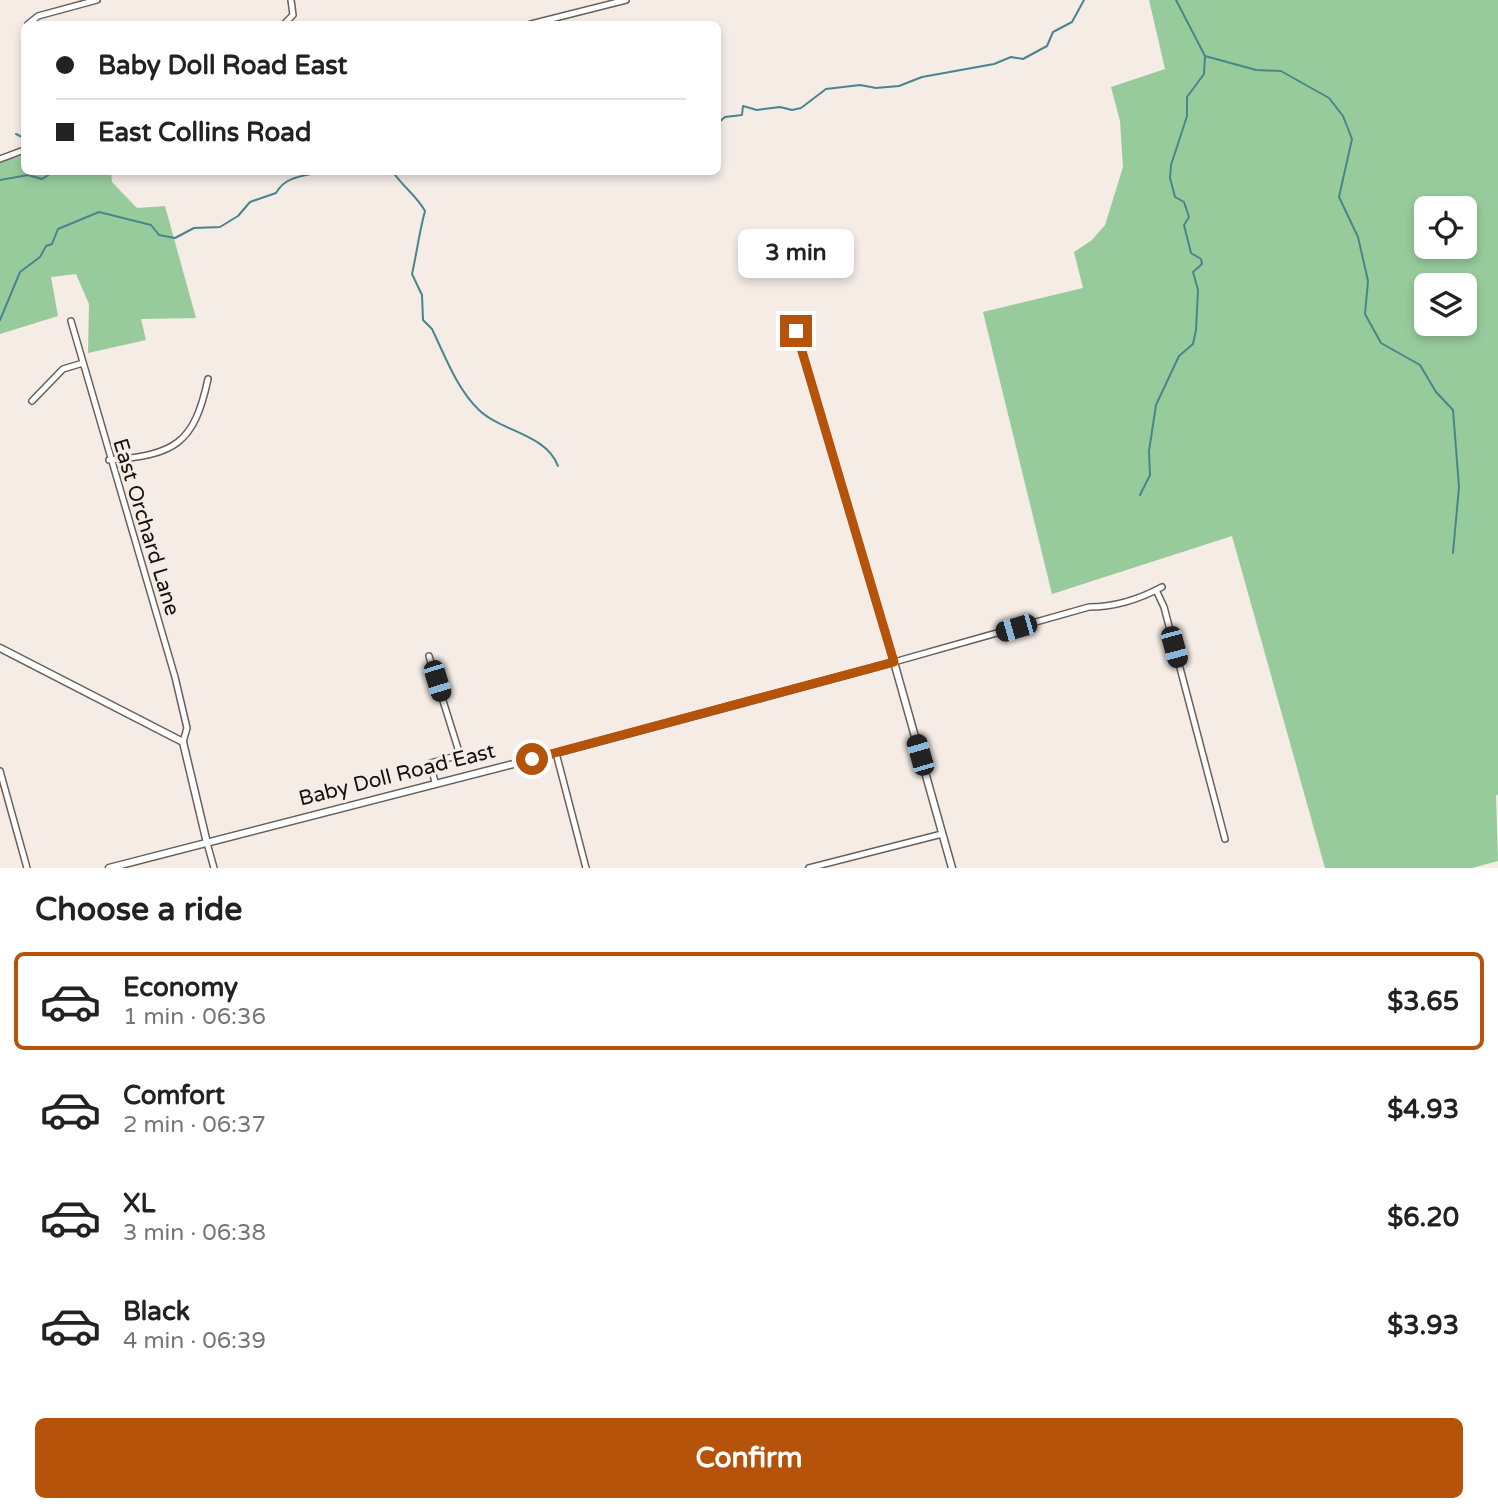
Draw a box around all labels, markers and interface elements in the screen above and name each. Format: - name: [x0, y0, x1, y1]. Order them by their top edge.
- text: Baby Doll Road East: [98, 50, 348, 81]
- text: East Collins Road: [98, 117, 311, 148]
- map controls: [1414, 196, 1477, 336]
- button: locate: [1414, 196, 1477, 259]
- callout: 3 min: [738, 230, 854, 278]
- text: 3 min: [765, 239, 827, 267]
- button: layers: [1414, 273, 1477, 336]
- route end: [780, 315, 812, 347]
- street label: East Orchard Lane: [107, 435, 185, 619]
- car: [993, 612, 1040, 644]
- car: [1159, 624, 1190, 670]
- car: [421, 658, 454, 704]
- car: [905, 732, 936, 778]
- street label: Baby Doll Road East: [296, 738, 498, 812]
- route start: [516, 743, 548, 775]
- text: Choose a ride: [35, 891, 242, 929]
- icon: car: [39, 970, 102, 1033]
- text: Economy: [123, 972, 238, 1003]
- text: $3.65: [1387, 986, 1459, 1017]
- text: 1 min · 06:36: [123, 1003, 266, 1031]
- icon: car: [39, 1078, 102, 1141]
- text: Comfort: [123, 1080, 225, 1111]
- text: $4.93: [1387, 1094, 1459, 1125]
- text: 2 min · 06:37: [123, 1111, 266, 1139]
- icon: car: [39, 1186, 102, 1249]
- text: XL: [123, 1188, 155, 1219]
- text: $6.20: [1387, 1202, 1459, 1233]
- text: 3 min · 06:38: [123, 1219, 266, 1247]
- icon: car: [39, 1294, 102, 1357]
- text: Black: [123, 1296, 190, 1327]
- text: $3.93: [1387, 1310, 1459, 1341]
- text: 4 min · 06:39: [123, 1327, 266, 1355]
- button: Confirm: [35, 1418, 1463, 1498]

